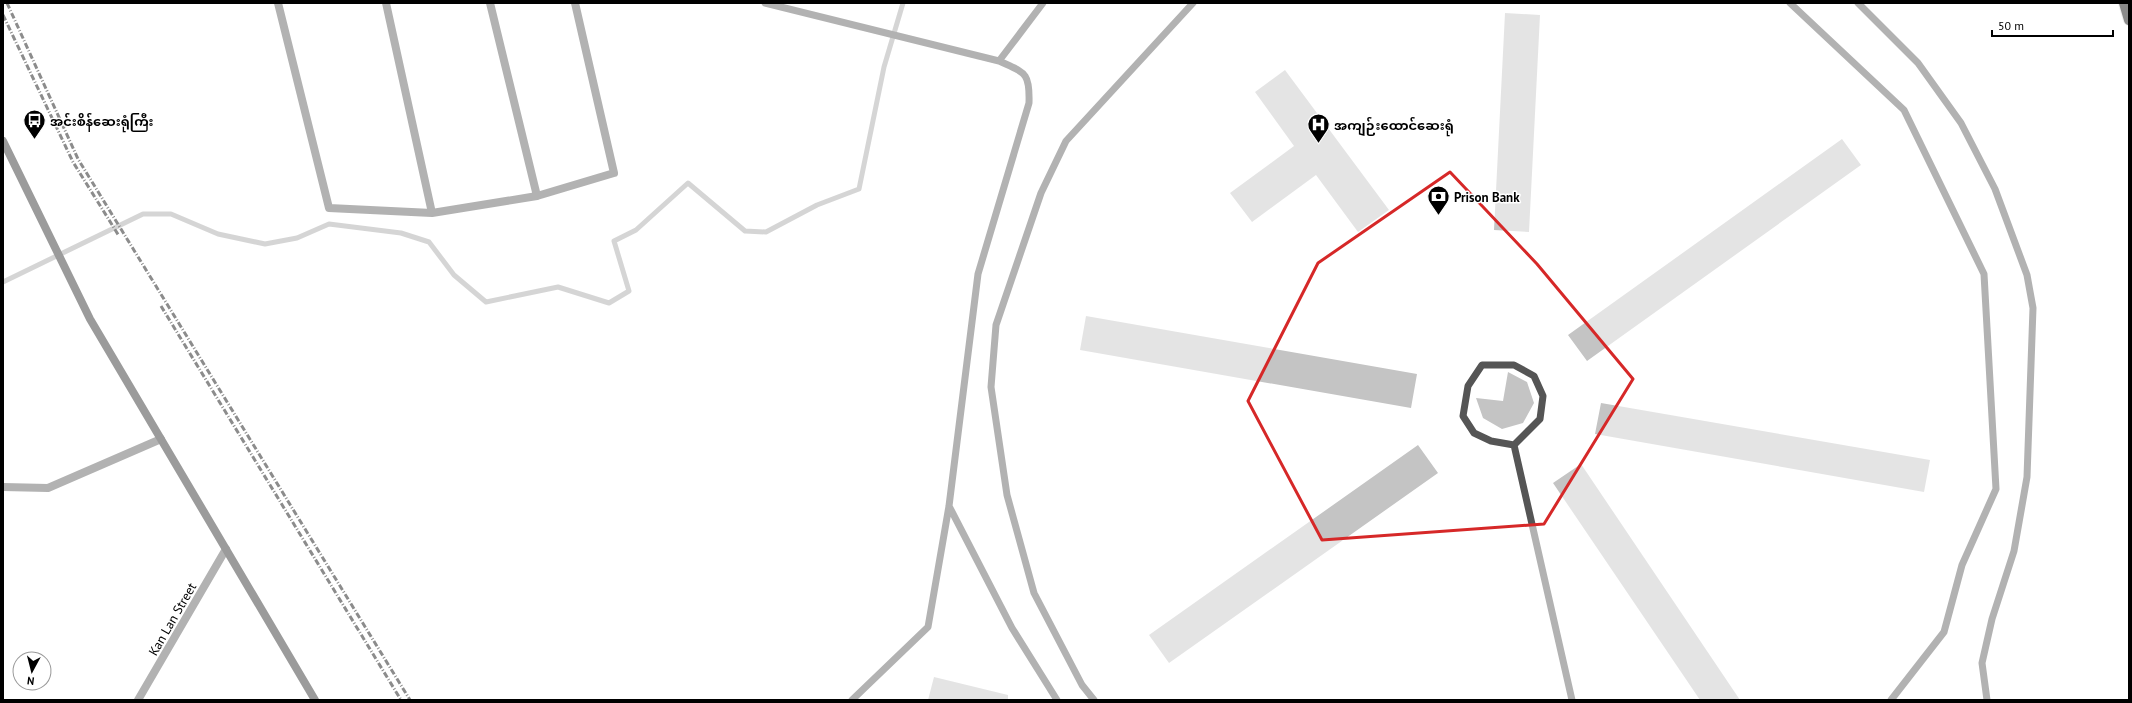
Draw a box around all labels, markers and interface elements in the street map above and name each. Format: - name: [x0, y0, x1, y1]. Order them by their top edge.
- scale bar: [1992, 12, 2113, 38]
- text: 50 m: [1998, 18, 2024, 33]
- bus stop icon: အင်းစိန်ဆေးရုံကြီး: [22, 108, 48, 141]
- place label: အင်းစိန်ဆေးရုံကြီး: [50, 112, 154, 133]
- hospital icon: အကျဉ်းထောင်ဆေးရုံ: [1306, 112, 1332, 145]
- place label: အကျဉ်းထောင်ဆေးရုံ: [1334, 116, 1454, 137]
- bank icon: Prison Bank: [1426, 184, 1452, 217]
- place label: Prison Bank: [1454, 189, 1520, 206]
- street label: Kan Lan Street: [145, 579, 200, 659]
- north arrow: [12, 651, 52, 691]
- text: N: [26, 674, 35, 688]

